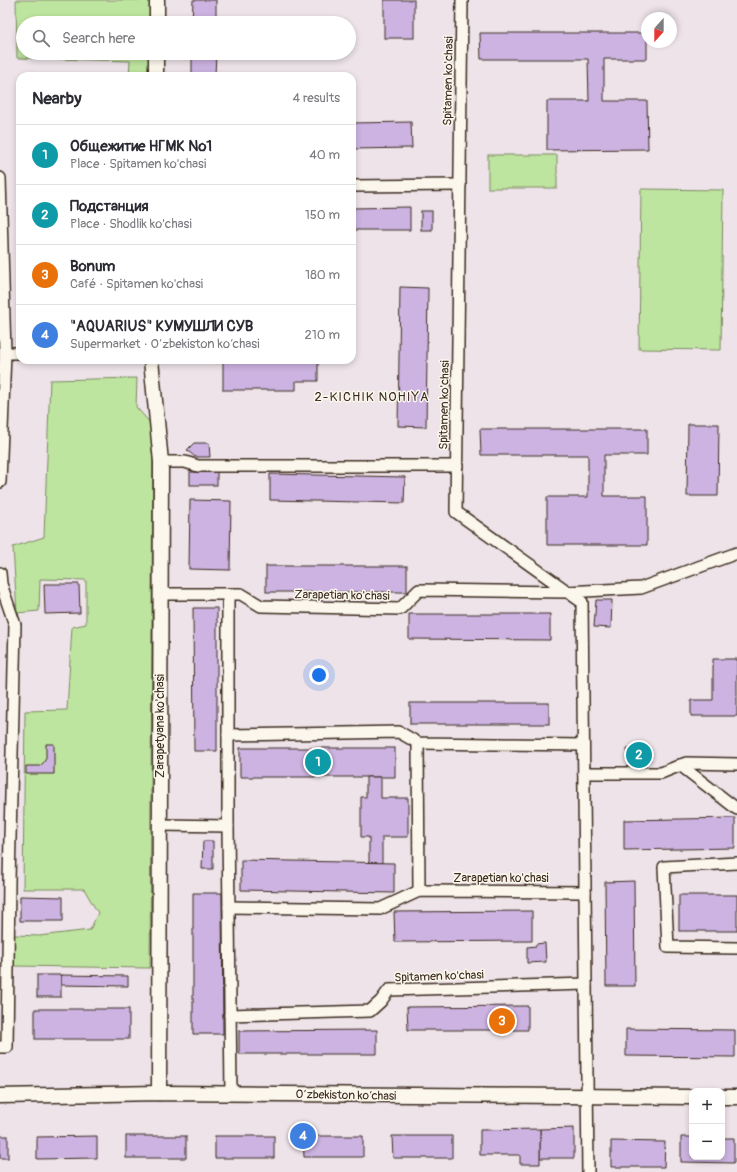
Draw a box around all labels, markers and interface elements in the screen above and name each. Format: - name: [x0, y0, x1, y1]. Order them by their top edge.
- north arrow: [641, 12, 677, 48]
- search box: [16, 16, 356, 60]
- icon: search: [30, 27, 52, 49]
- text: Search here: [62, 29, 135, 48]
- street label: Spitamen ko'chasi: [440, 36, 457, 126]
- text: Nearby: [32, 88, 81, 109]
- text: 4 results: [293, 90, 340, 106]
- text: Общежитие НГМК №1: [70, 137, 212, 156]
- text: 1: [42, 147, 48, 163]
- text: 40 m: [309, 147, 340, 163]
- text: Place · Spitamen ko'chasi: [70, 156, 206, 172]
- text: Подстанция: [70, 197, 148, 216]
- text: 2: [41, 207, 49, 223]
- text: 150 m: [305, 207, 340, 223]
- text: Place · Shodlik ko'chasi: [70, 216, 192, 232]
- text: Bonum: [70, 257, 115, 276]
- text: 3: [41, 267, 49, 283]
- text: 180 m: [305, 267, 340, 283]
- text: Café · Spitamen ko'chasi: [70, 276, 203, 292]
- text: "AQUARIUS" КУМУШЛИ СУВ: [70, 317, 253, 336]
- text: 4: [41, 327, 49, 343]
- text: 210 m: [304, 327, 340, 343]
- text: Supermarket · O‘zbekiston ko‘chasi: [70, 336, 260, 352]
- street label: Spitamen ko'chasi: [436, 360, 453, 450]
- district label: 2-KICHIK NOHIYA: [315, 389, 429, 405]
- street label: Zarapetian ko'chasi: [294, 587, 390, 604]
- your location: [309, 665, 329, 685]
- street label: Zarapetyana ko'chasi: [153, 674, 168, 778]
- pin: 2: [626, 740, 652, 770]
- pin: 1: [305, 747, 331, 777]
- street label: Zarapetian ko'chasi: [453, 871, 549, 886]
- street label: Spitamen ko'chasi: [394, 967, 484, 986]
- pin: 3: [489, 1006, 515, 1036]
- street label: O‘zbekiston ko‘chasi: [296, 1087, 396, 1104]
- map controls: [689, 1088, 725, 1160]
- button: +: [689, 1088, 725, 1124]
- pin: 4: [290, 1121, 316, 1151]
- button: −: [689, 1124, 725, 1160]

